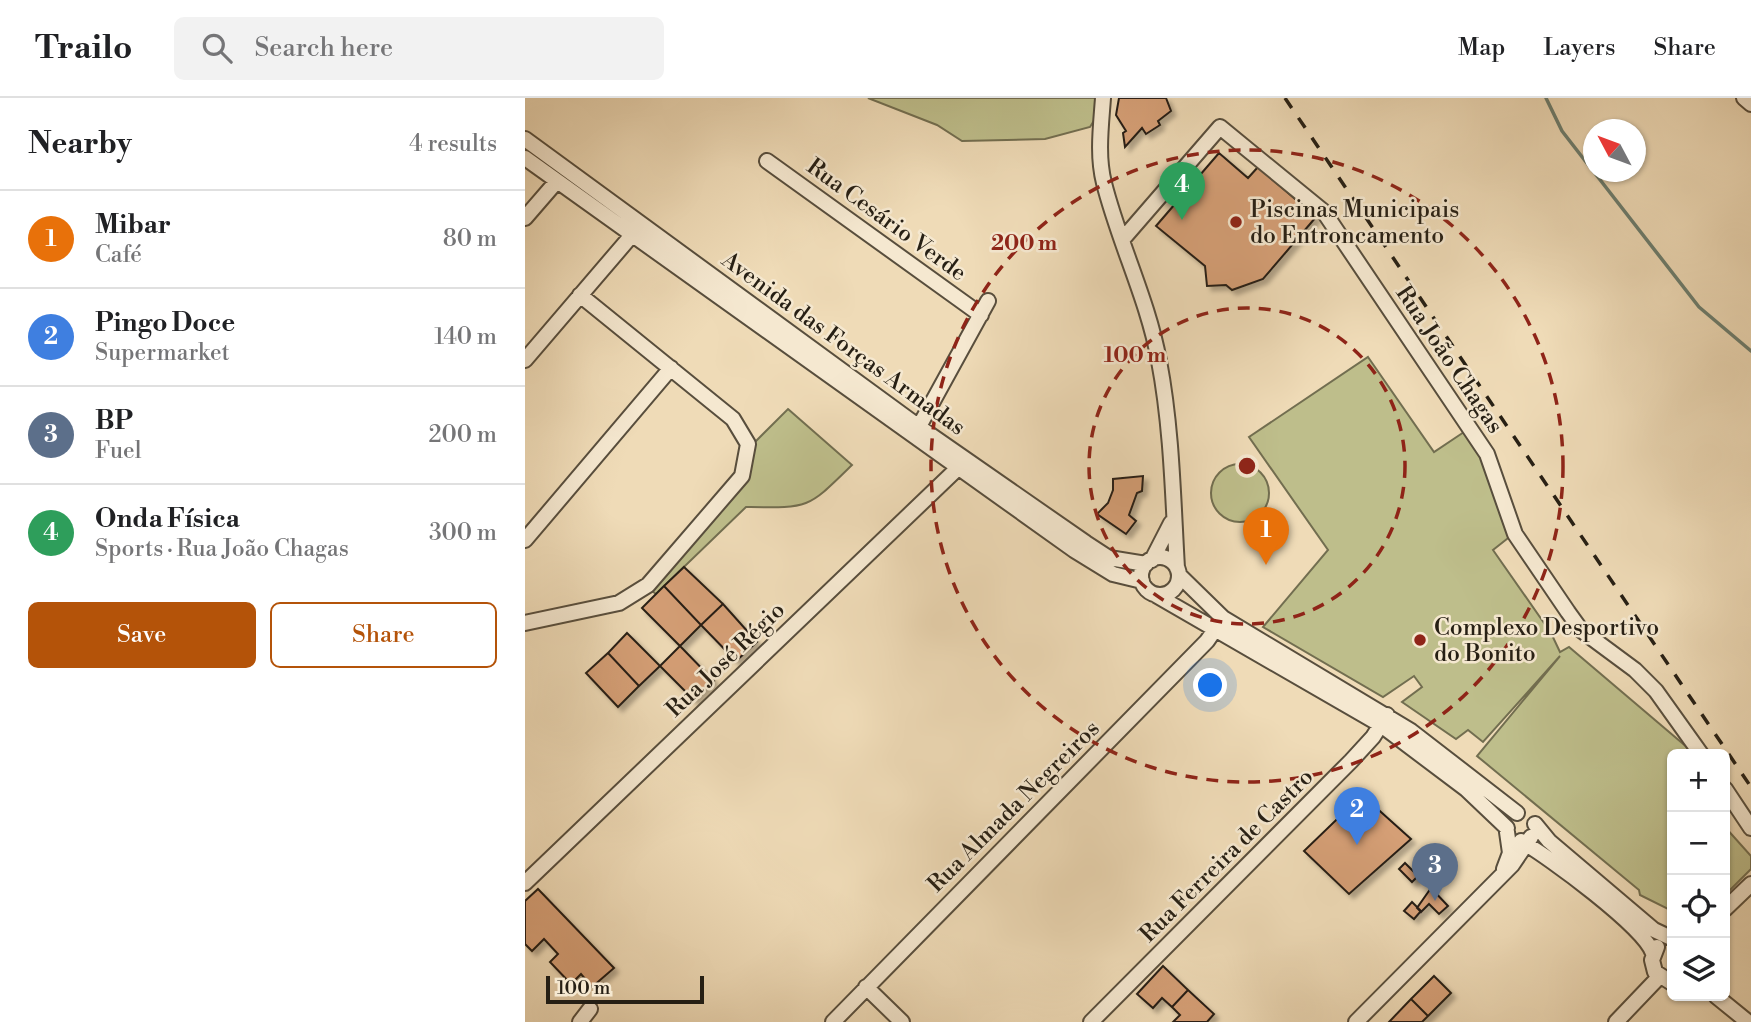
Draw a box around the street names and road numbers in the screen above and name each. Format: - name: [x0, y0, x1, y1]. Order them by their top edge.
- street label: Rua Cesário Verde: [801, 152, 972, 287]
- street label: Avenida das Forças Armadas: [715, 245, 971, 442]
- street label: Rua João Chagas: [1389, 280, 1509, 439]
- street label: Rua José Régio: [660, 596, 791, 723]
- street label: Rua Almada Negreiros: [922, 715, 1106, 899]
- street label: Rua Ferreira de Castro: [1134, 763, 1319, 948]

